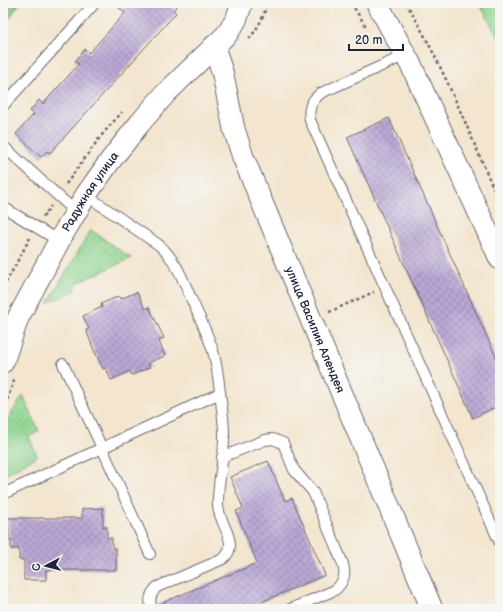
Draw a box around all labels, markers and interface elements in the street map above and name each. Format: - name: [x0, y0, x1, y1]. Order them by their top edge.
- scale bar: [349, 26, 403, 52]
- text: 20 m: [355, 33, 382, 48]
- street label: Радужная улица: [59, 149, 122, 235]
- street label: улица Василия Алендея: [282, 264, 348, 395]
- north arrow: [26, 546, 66, 586]
- text: С: [30, 562, 43, 572]

